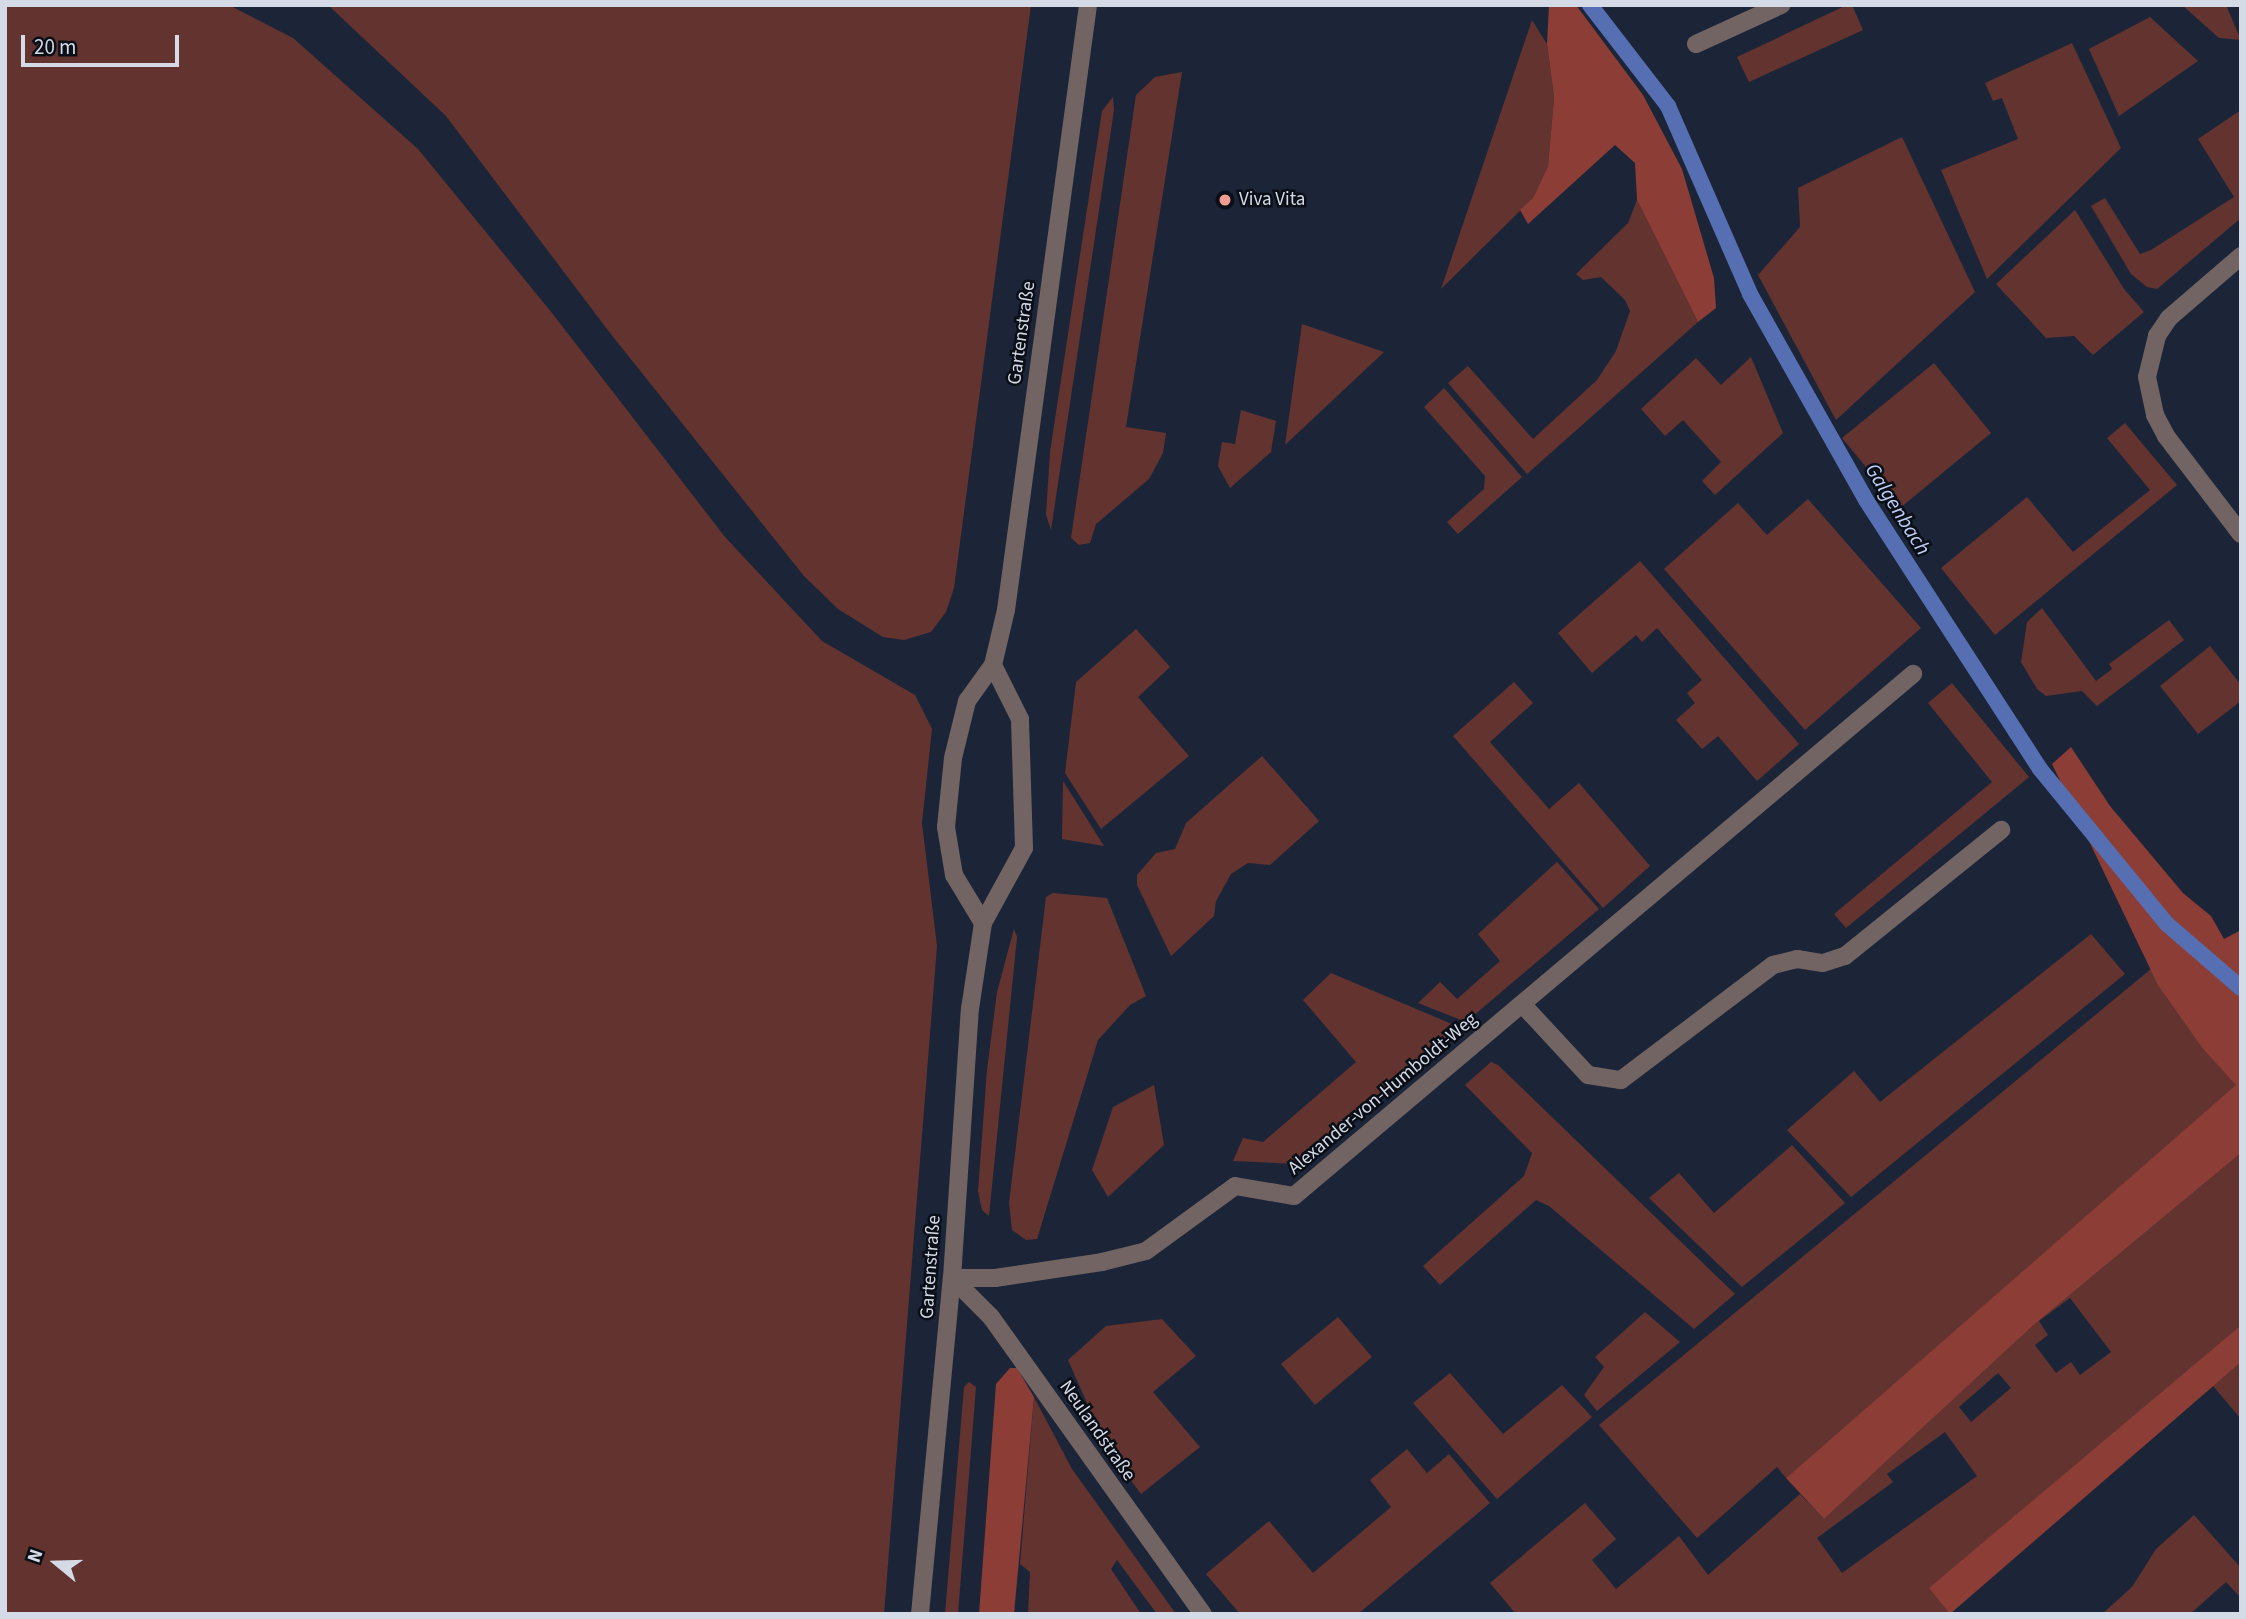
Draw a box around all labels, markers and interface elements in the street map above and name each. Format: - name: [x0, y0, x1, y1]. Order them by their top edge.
- scale bar: [24, 21, 182, 65]
- text: 20 m: [34, 32, 76, 62]
- place label: Viva Vita: [1239, 189, 1305, 211]
- marker: Viva Vita: [1217, 192, 1233, 208]
- street label: Gartenstraße: [1003, 280, 1041, 386]
- water label: Galgenbach: [1860, 458, 1936, 560]
- street label: Alexander-von-Humboldt-Weg: [1284, 1008, 1482, 1180]
- street label: Gartenstraße: [916, 1214, 946, 1320]
- street label: Neulandstraße: [1054, 1376, 1140, 1486]
- north arrow: [21, 1528, 91, 1598]
- text: N: [21, 1546, 50, 1566]

